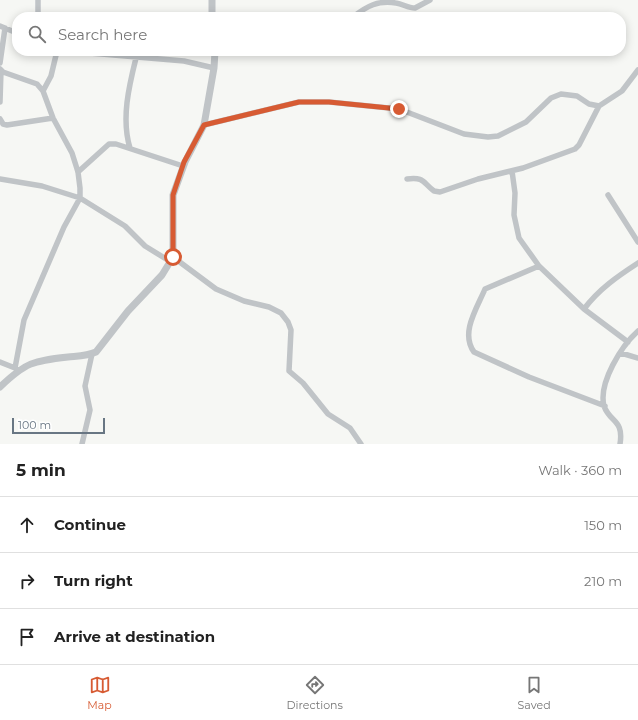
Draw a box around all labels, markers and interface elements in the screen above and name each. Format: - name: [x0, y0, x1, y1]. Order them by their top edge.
- search box: [12, 12, 626, 56]
- icon: search: [26, 23, 48, 45]
- text: Search here: [58, 25, 147, 44]
- route end: [390, 100, 408, 118]
- route start: [164, 248, 182, 266]
- scale bar: [12, 416, 105, 435]
- text: 100 m: [18, 418, 51, 432]
- text: 5 min: [16, 460, 66, 480]
- text: Walk · 360 m: [538, 462, 622, 478]
- icon: ahead: [16, 514, 38, 536]
- text: Continue: [54, 515, 126, 534]
- text: 150 m: [584, 517, 622, 533]
- icon: right: [16, 570, 38, 592]
- text: Turn right: [54, 571, 133, 590]
- text: 210 m: [584, 573, 622, 589]
- icon: arrive: [16, 626, 38, 648]
- text: Arrive at destination: [54, 627, 215, 646]
- tab: Map: [87, 674, 112, 712]
- tab: Directions: [287, 674, 343, 712]
- tab: Saved: [518, 674, 551, 712]

